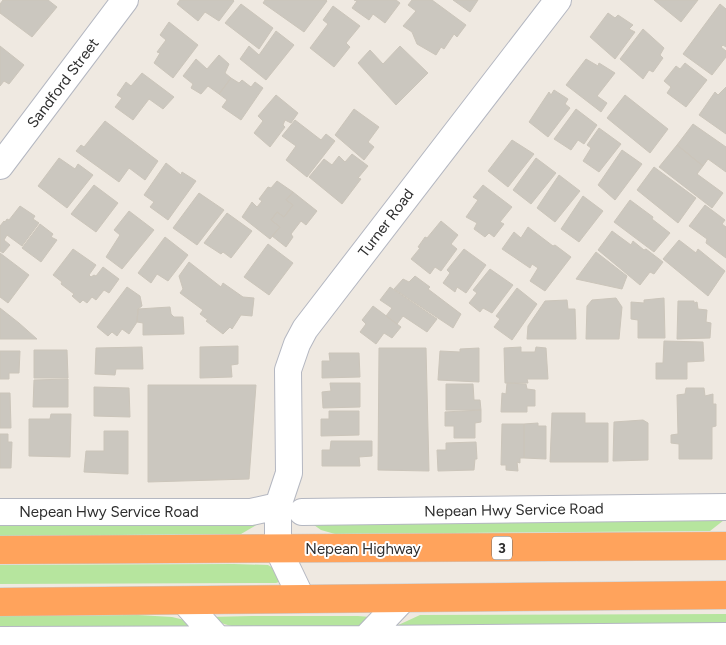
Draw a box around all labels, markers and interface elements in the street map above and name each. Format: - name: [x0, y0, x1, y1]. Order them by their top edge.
- street label: Sandford Street: [23, 34, 103, 131]
- street label: Turner Road: [354, 185, 418, 261]
- street label: Nepean Hwy Service Road: [424, 499, 604, 521]
- street label: Nepean Hwy Service Road: [19, 503, 199, 521]
- road number: 3: [492, 536, 512, 560]
- street label: Nepean Highway: [305, 540, 421, 558]

